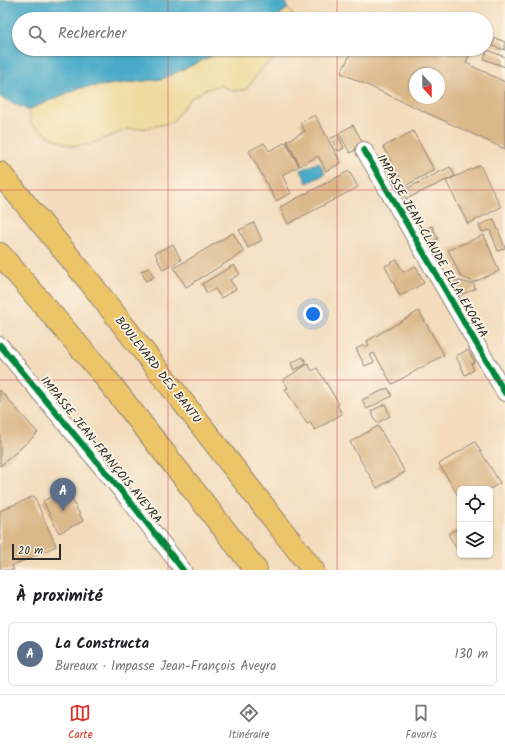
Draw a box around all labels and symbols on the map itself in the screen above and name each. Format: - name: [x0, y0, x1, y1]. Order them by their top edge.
- north arrow: [409, 68, 445, 104]
- street label: IMPASSE JEAN-CLAUDE ELLA EKOGHA: [371, 151, 493, 341]
- your location: [303, 304, 323, 324]
- street label: BOULEVARD DES BANTU: [110, 312, 206, 428]
- street label: IMPASSE JEAN-FRANÇOIS AVEYRA: [37, 373, 165, 527]
- pin: A: [50, 478, 76, 511]
- scale bar: [12, 542, 61, 561]

